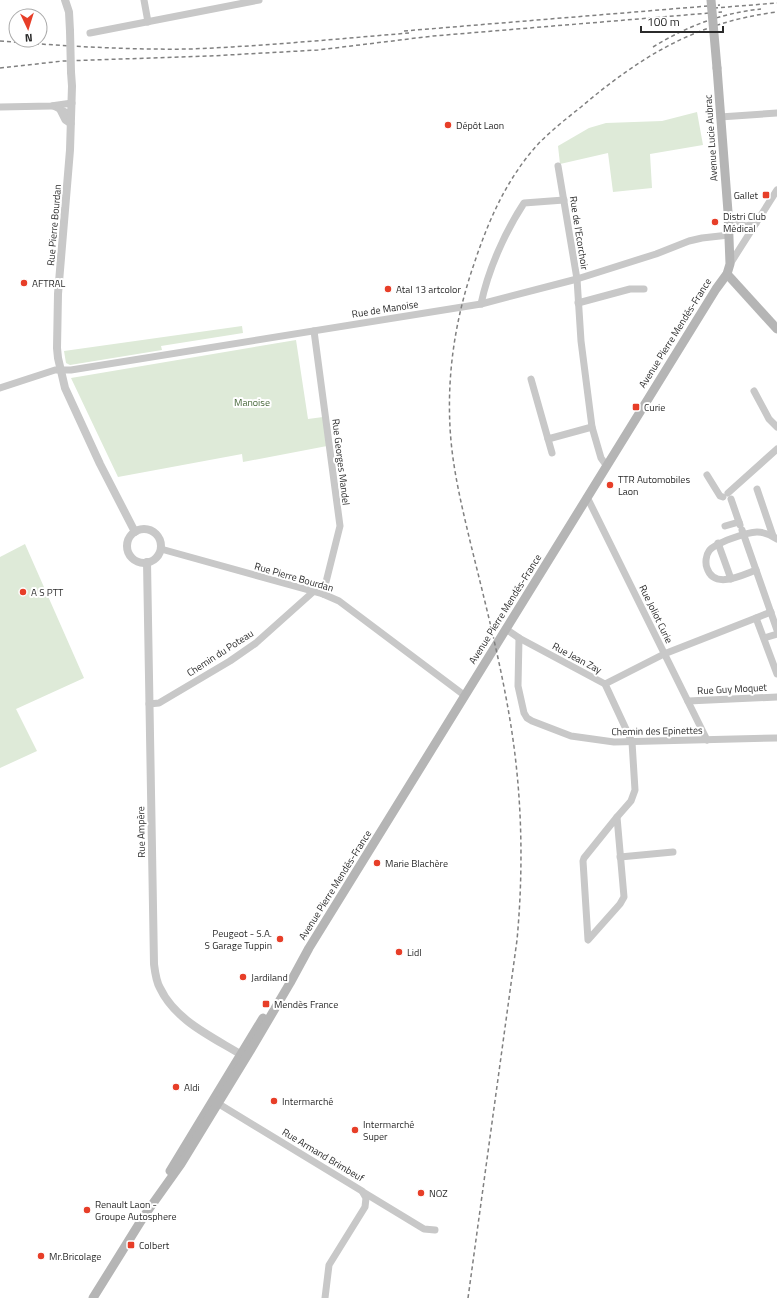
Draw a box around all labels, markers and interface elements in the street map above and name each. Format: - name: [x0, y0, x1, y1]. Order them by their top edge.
- north arrow: [8, 8, 48, 48]
- scale bar: [641, 8, 723, 34]
- text: 100 m: [647, 12, 680, 31]
- text: N: [24, 30, 33, 46]
- street label: Avenue Lucie Aubrac: [700, 94, 722, 182]
- place label: Dépôt Laon: [456, 118, 504, 133]
- marker: Dépôt Laon: [443, 120, 453, 130]
- street label: Rue Pierre Bourdan: [43, 184, 65, 266]
- place label: Gallet: [734, 188, 758, 203]
- marker: Gallet: [761, 190, 771, 200]
- street label: Rue de l'Ecorchoir: [566, 195, 592, 272]
- place label: Distri Club Médical: [723, 209, 766, 236]
- marker: Distri Club Médical: [710, 217, 720, 227]
- street label: Avenue Pierre Mendés-France: [635, 275, 715, 391]
- place label: AFTRAL: [32, 276, 66, 291]
- marker: AFTRAL: [19, 278, 29, 288]
- place label: Atal 13 artcolor: [396, 282, 461, 297]
- marker: Atal 13 artcolor: [383, 284, 393, 294]
- street label: Rue de Manoise: [351, 296, 419, 322]
- park label: Manoise: [234, 395, 270, 410]
- place label: Curie: [644, 400, 665, 415]
- marker: Curie: [631, 402, 641, 412]
- street label: Rue Georges Mandel: [328, 418, 354, 506]
- place label: TTR Automobiles Laon: [618, 472, 690, 499]
- marker: TTR Automobiles Laon: [605, 480, 615, 490]
- street label: Avenue Pierre Mendés-France: [465, 551, 545, 667]
- street label: Rue Pierre Bourdan: [253, 559, 335, 595]
- street label: Rue Joliot Curie: [635, 582, 677, 646]
- place label: A S PTT: [31, 585, 64, 600]
- marker: A S PTT: [18, 587, 28, 597]
- street label: Chemin du Poteau: [184, 626, 256, 680]
- street label: Rue Jean Zay: [550, 639, 605, 677]
- street label: Rue Guy Moquet: [697, 680, 768, 698]
- street label: Chemin des Epinettes: [611, 723, 703, 739]
- street label: Rue Ampère: [133, 806, 149, 858]
- street label: Avenue Pierre Mendés-France: [295, 827, 375, 943]
- place label: Marie Blachère: [385, 856, 448, 871]
- marker: Marie Blachère: [372, 858, 382, 868]
- place label: Peugeot - S.A. S Garage Tuppin: [205, 926, 272, 953]
- marker: Peugeot - S.A. S Garage Tuppin: [275, 934, 285, 944]
- place label: Lidl: [407, 945, 422, 960]
- marker: Lidl: [394, 947, 404, 957]
- place label: Jardiland: [251, 970, 288, 985]
- marker: Jardiland: [238, 972, 248, 982]
- place label: Mendès France: [274, 997, 338, 1012]
- marker: Mendès France: [261, 999, 271, 1009]
- place label: Aldi: [184, 1080, 200, 1095]
- marker: Aldi: [171, 1082, 181, 1092]
- place label: Intermarché: [282, 1094, 333, 1109]
- marker: Intermarché: [269, 1096, 279, 1106]
- place label: Intermarché Super: [363, 1117, 414, 1144]
- street label: Rue Armand Brimbeuf: [279, 1125, 367, 1186]
- marker: Intermarché Super: [350, 1125, 360, 1135]
- place label: NOZ: [429, 1186, 448, 1201]
- marker: NOZ: [416, 1188, 426, 1198]
- place label: Renault Laon - Groupe Autosphere: [95, 1197, 176, 1224]
- marker: Renault Laon - Groupe Autosphere: [82, 1205, 92, 1215]
- place label: Colbert: [139, 1238, 170, 1253]
- marker: Colbert: [126, 1240, 136, 1250]
- place label: Mr.Bricolage: [49, 1249, 101, 1264]
- marker: Mr.Bricolage: [36, 1251, 46, 1261]

